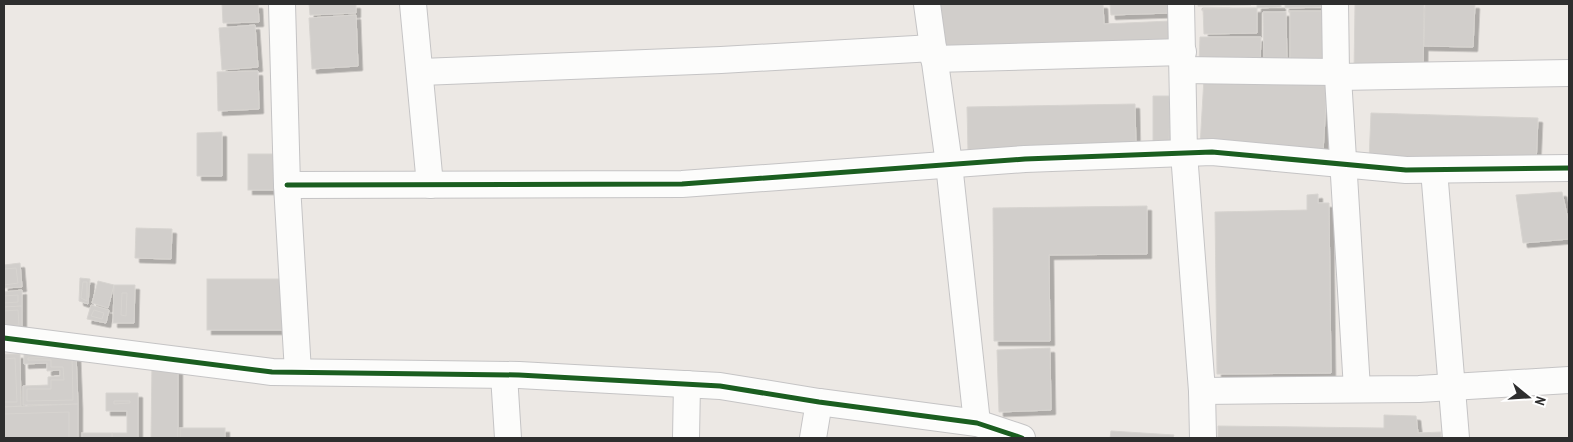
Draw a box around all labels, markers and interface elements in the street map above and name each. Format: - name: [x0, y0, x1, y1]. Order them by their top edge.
- north arrow: [1503, 372, 1553, 422]
- text: N: [1531, 394, 1550, 408]

